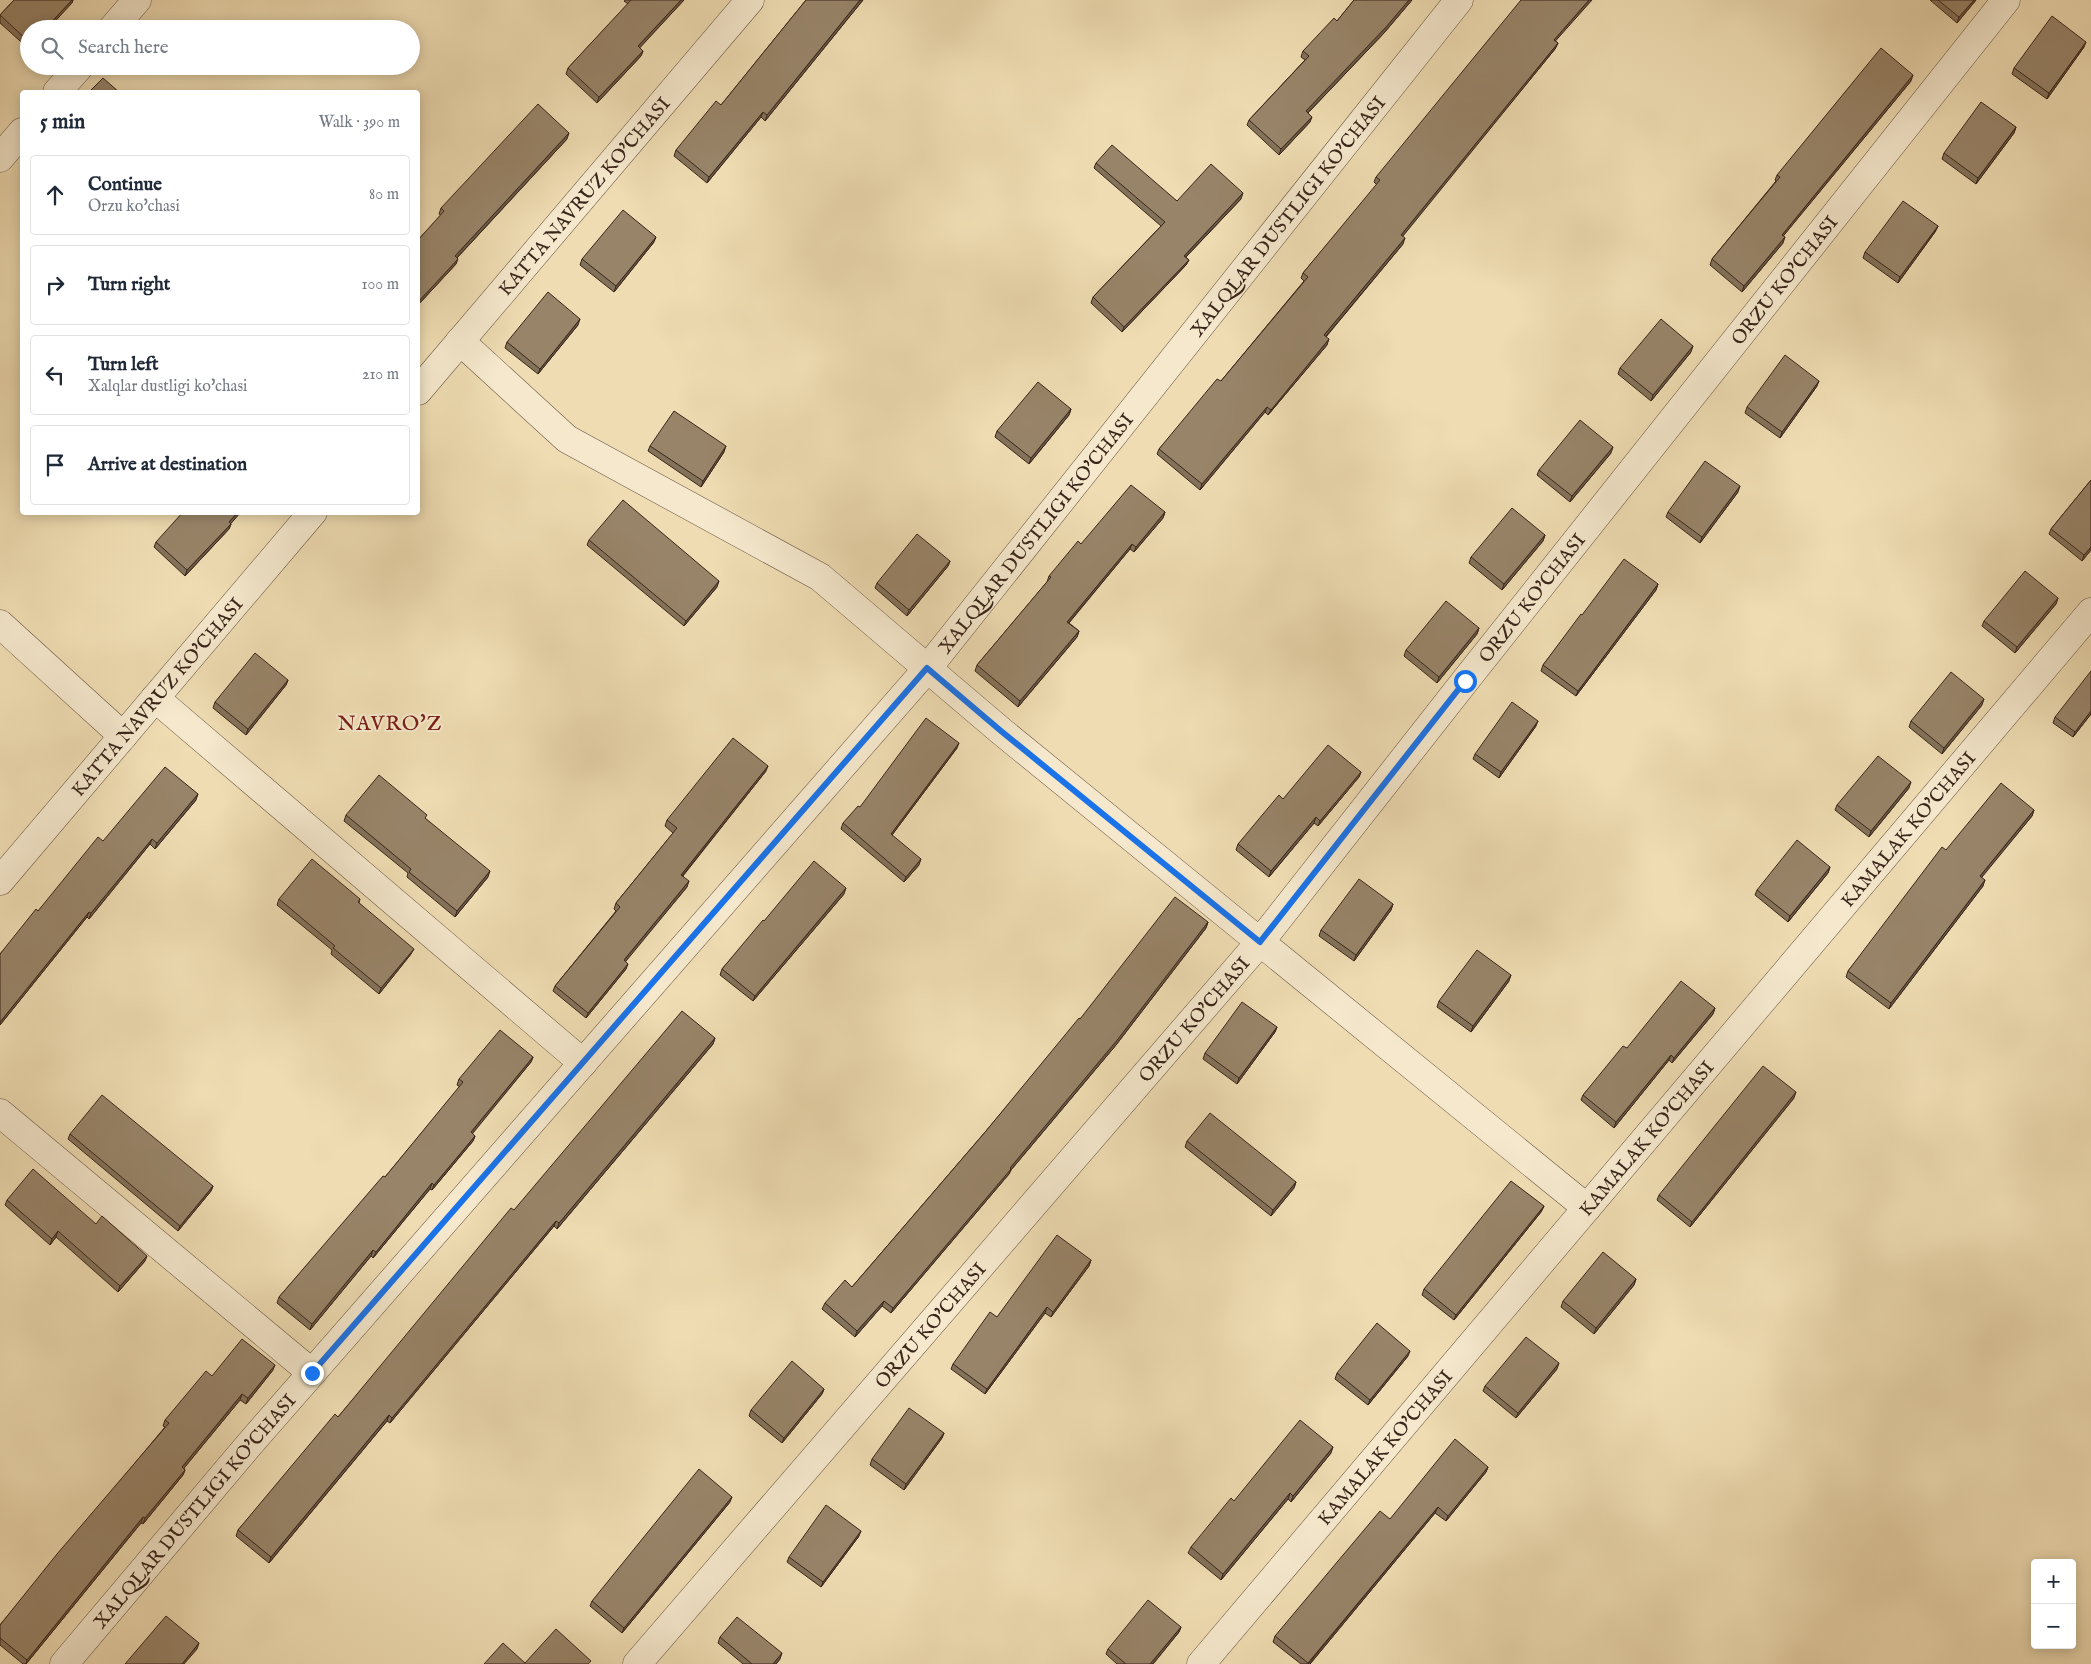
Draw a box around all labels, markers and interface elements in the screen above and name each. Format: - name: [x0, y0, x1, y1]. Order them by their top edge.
- search box: [20, 20, 420, 75]
- icon: search: [38, 34, 66, 62]
- text: Search here: [78, 36, 169, 60]
- street label: XALQLAR DUSTLIGI KO'CHASI: [1186, 92, 1392, 342]
- street label: KATTA NAVRUZ KO'CHASI: [494, 93, 676, 302]
- text: 5 min: [40, 109, 85, 136]
- text: Walk · 390 m: [319, 113, 400, 133]
- text: Continue: [88, 173, 162, 197]
- icon: ahead: [41, 181, 69, 209]
- text: 80 m: [369, 185, 399, 205]
- text: Orzu ko'chasi: [88, 197, 180, 217]
- street label: ORZU KO'CHASI: [1727, 211, 1844, 351]
- icon: right: [41, 271, 69, 299]
- text: Turn right: [88, 273, 170, 297]
- text: 100 m: [362, 275, 399, 295]
- text: Turn left: [88, 353, 159, 377]
- icon: left: [41, 361, 69, 389]
- text: 210 m: [362, 365, 399, 385]
- text: Xalqlar dustligi ko'chasi: [88, 377, 247, 397]
- street label: XALQLAR DUSTLIGI KO'CHASI: [934, 409, 1140, 659]
- icon: arrive: [41, 451, 69, 479]
- text: Arrive at destination: [88, 453, 247, 477]
- street label: ORZU KO'CHASI: [1474, 529, 1592, 668]
- street label: KATTA NAVRUZ KO'CHASI: [67, 593, 249, 802]
- route start: [1454, 670, 1477, 693]
- district label: NAVRO'Z: [337, 711, 443, 738]
- street label: KAMALAK KO'CHASI: [1836, 747, 1982, 913]
- street label: ORZU KO'CHASI: [1134, 952, 1256, 1088]
- street label: KAMALAK KO'CHASI: [1575, 1056, 1720, 1222]
- street label: ORZU KO'CHASI: [870, 1258, 992, 1394]
- route end: [301, 1362, 324, 1385]
- street label: KAMALAK KO'CHASI: [1313, 1366, 1459, 1531]
- street label: XALQLAR DUSTLIGI KO'CHASI: [89, 1390, 302, 1634]
- map controls: [2031, 1559, 2076, 1649]
- button: +: [2031, 1559, 2076, 1604]
- button: −: [2031, 1604, 2076, 1649]

